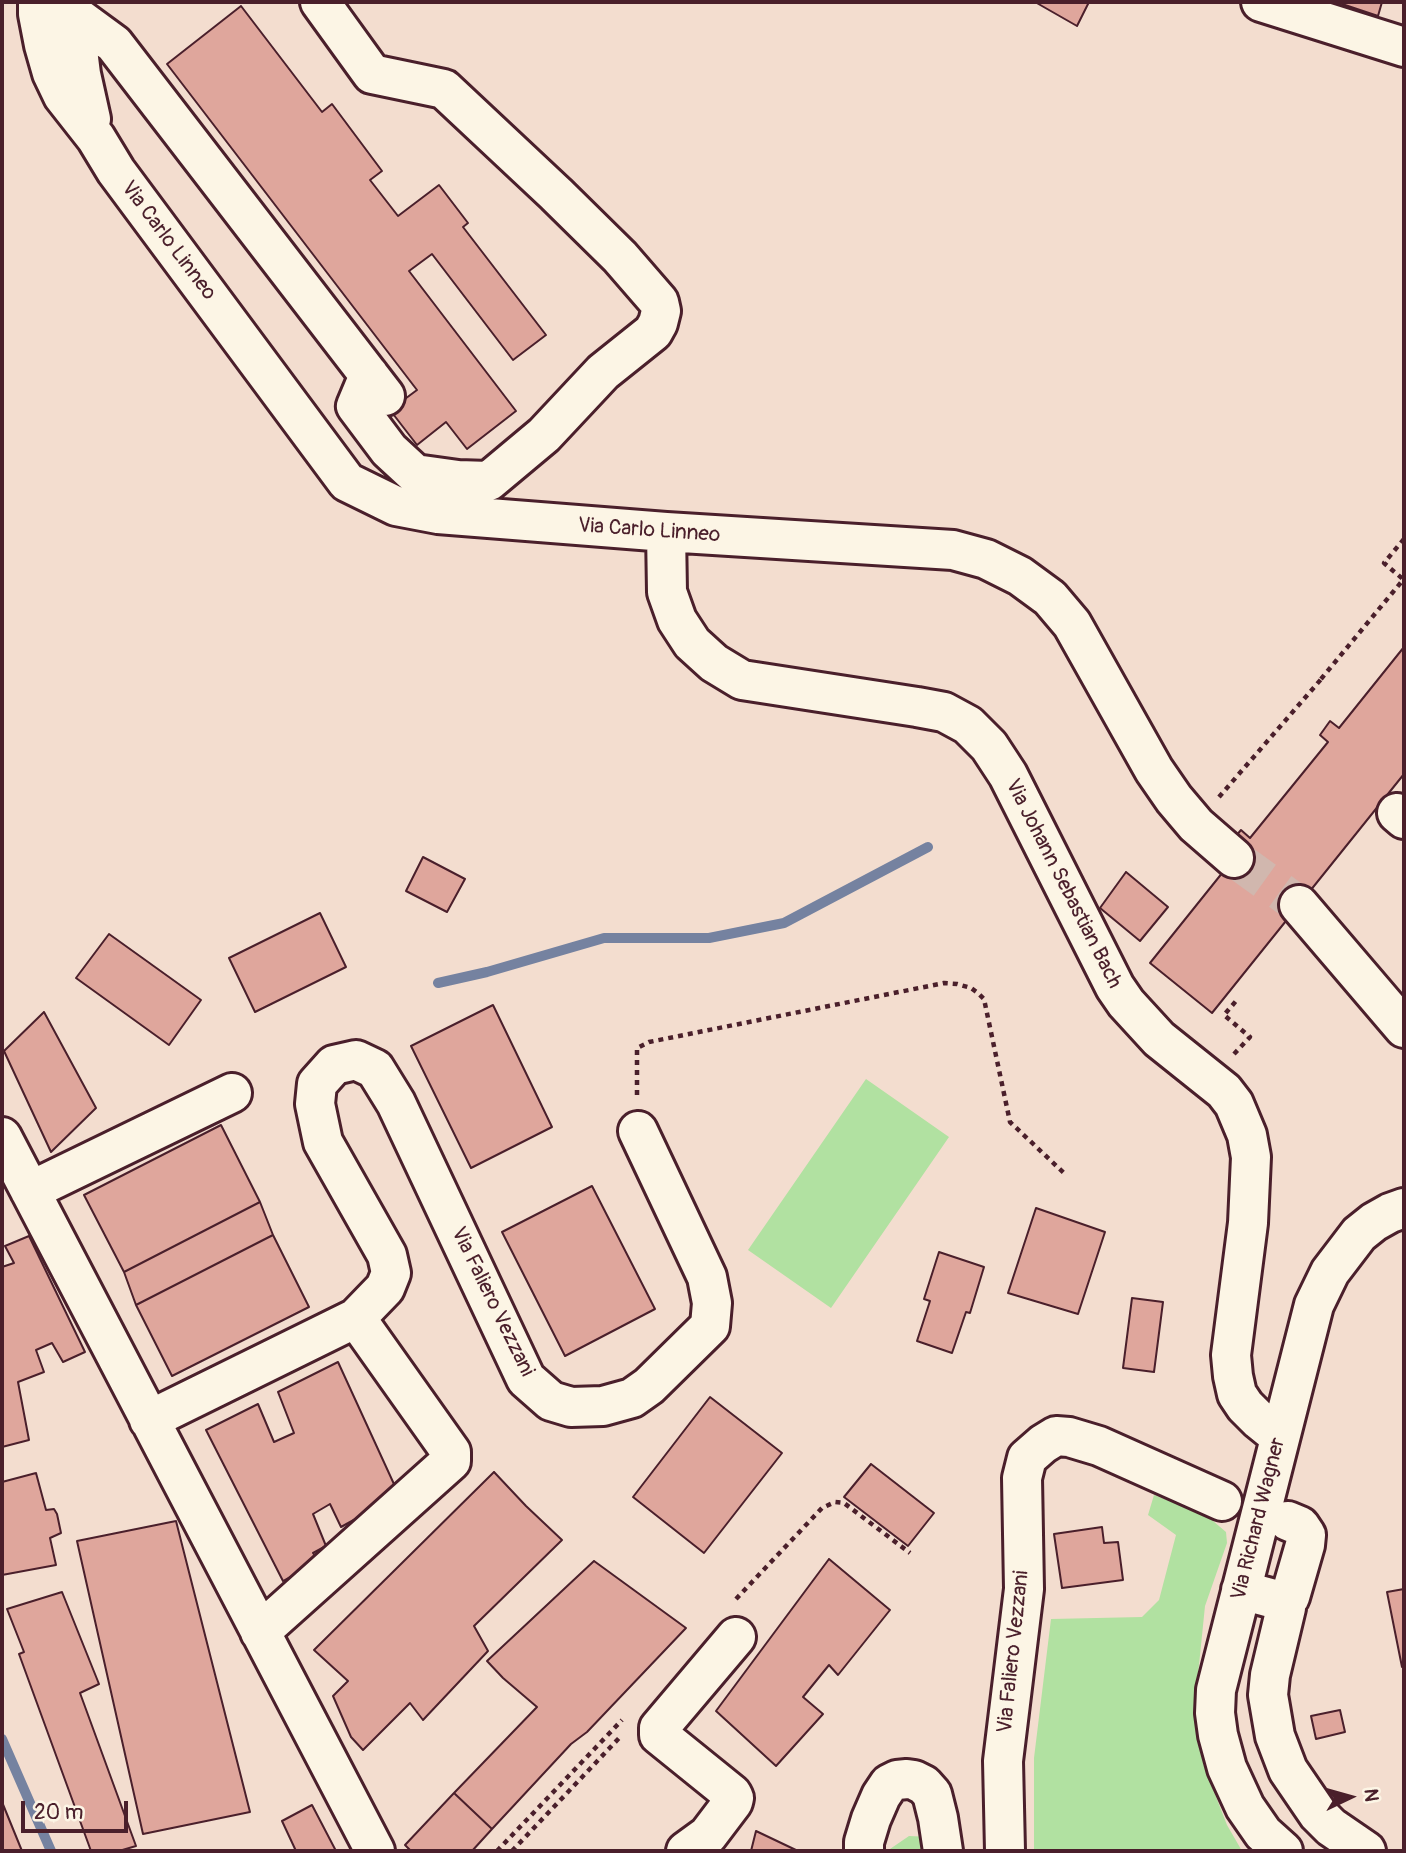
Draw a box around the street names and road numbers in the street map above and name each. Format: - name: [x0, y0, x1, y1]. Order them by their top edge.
- street label: Via Carlo Linneo: [115, 177, 221, 305]
- street label: Via Carlo Linneo: [577, 513, 721, 549]
- street label: Via Johann Sebastian Bach: [999, 775, 1127, 993]
- street label: Via Faliero Vezzani: [445, 1223, 539, 1381]
- street label: Via Richard Wagner: [1227, 1435, 1291, 1603]
- street label: Via Faliero Vezzani: [993, 1569, 1035, 1735]

